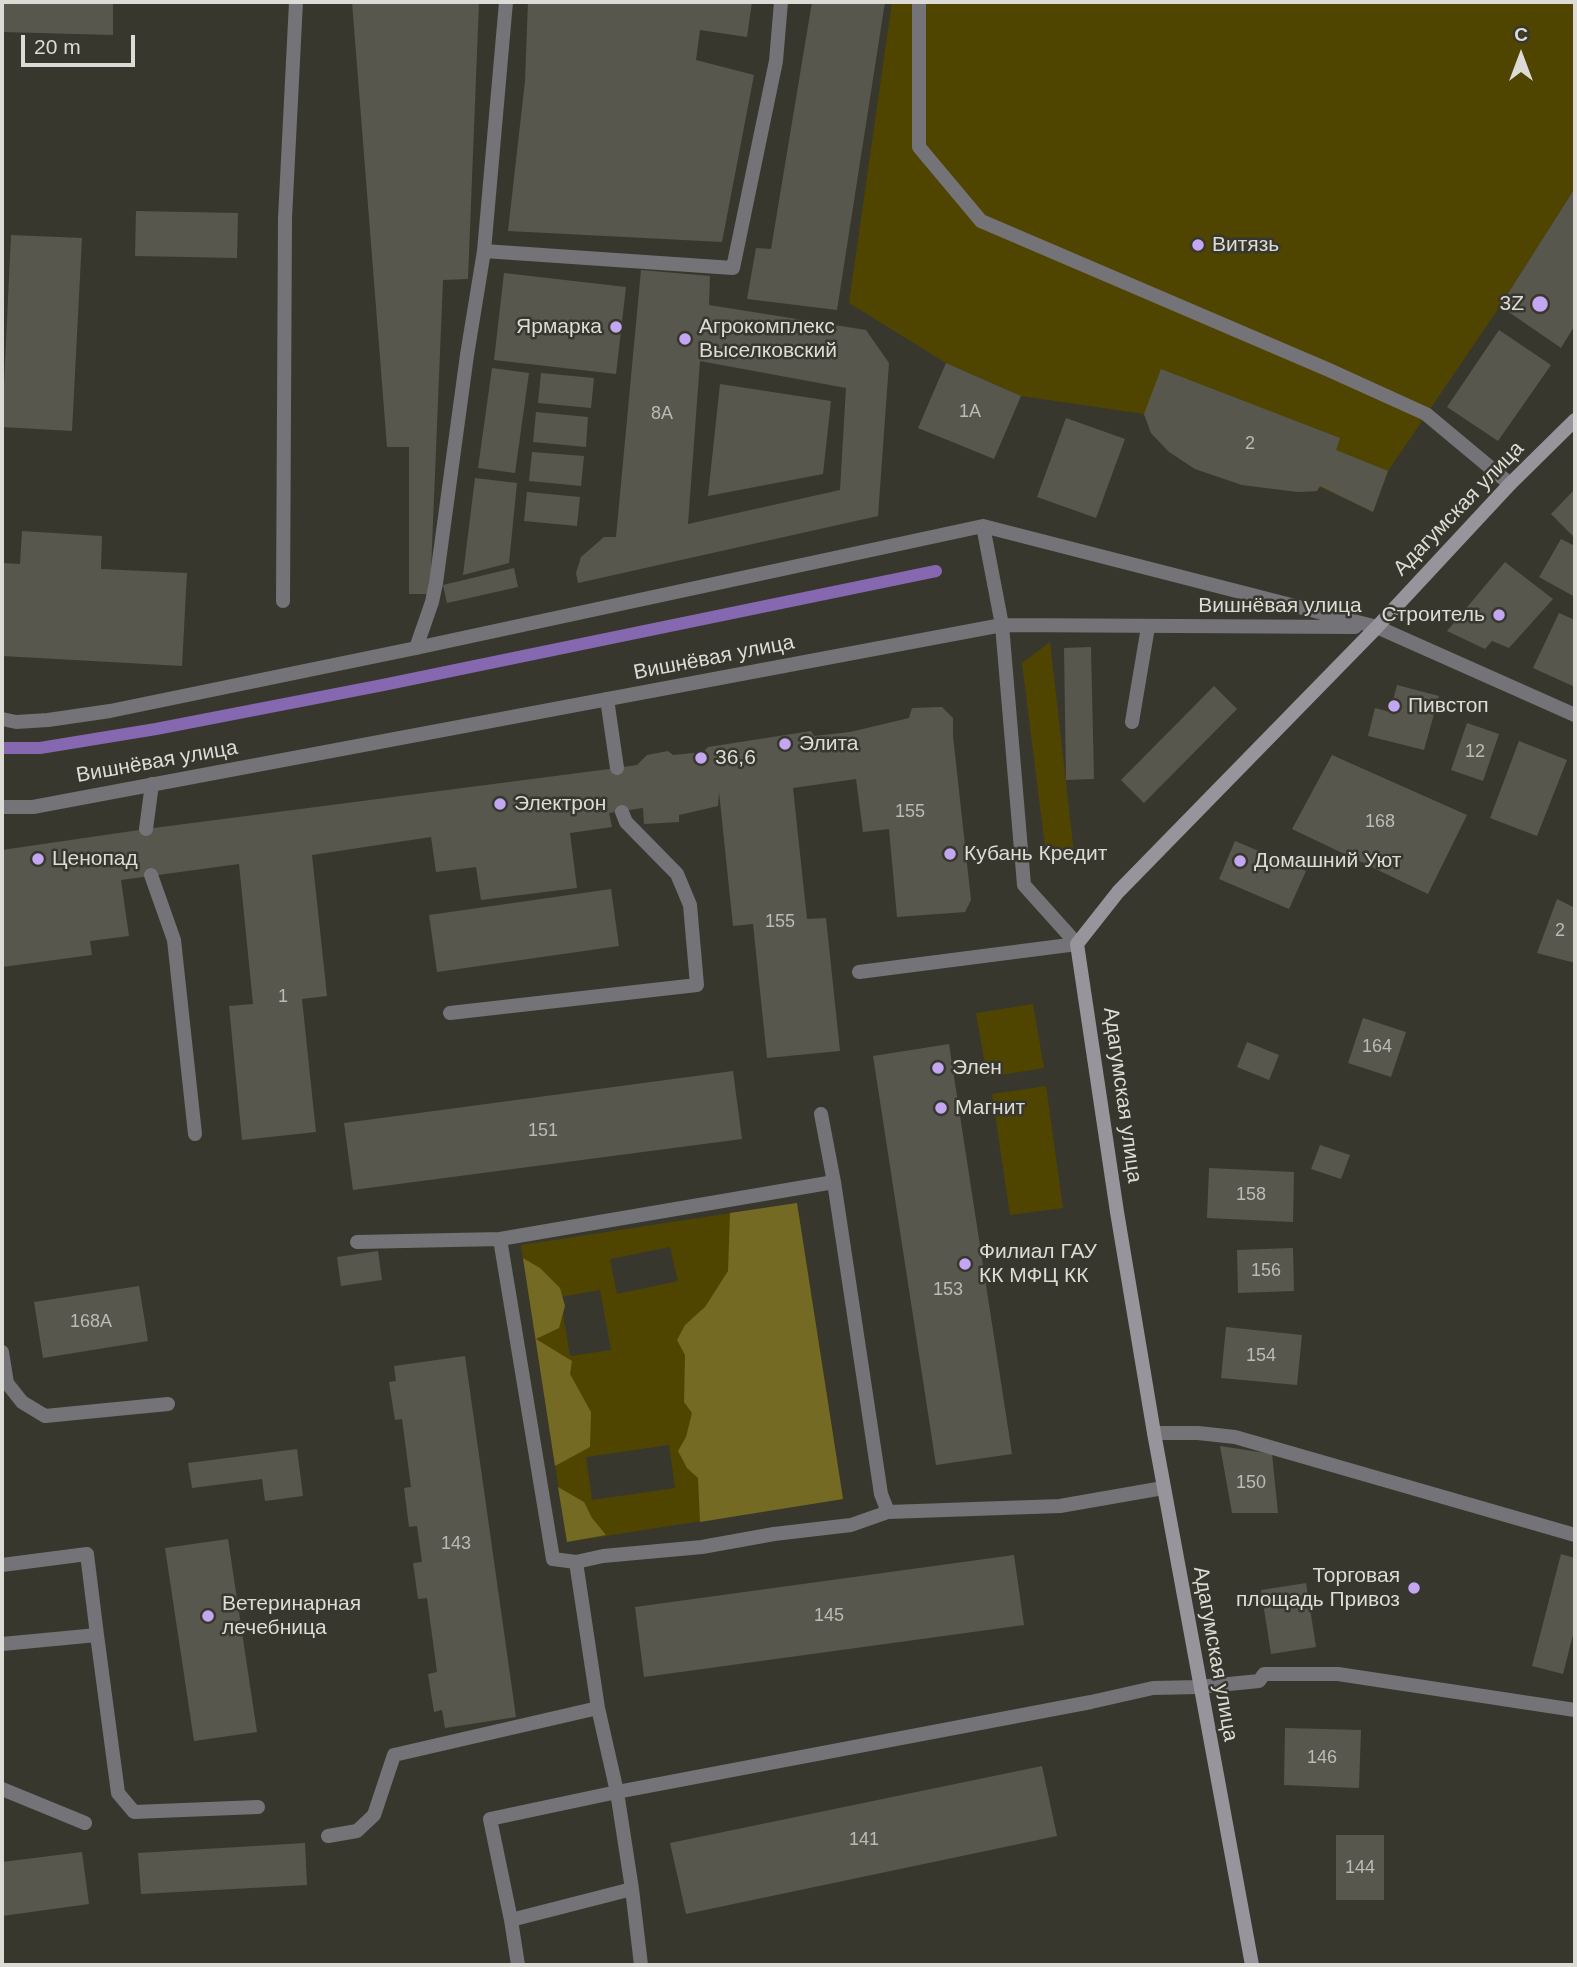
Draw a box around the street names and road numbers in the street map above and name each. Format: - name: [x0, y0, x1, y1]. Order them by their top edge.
- street label: Адагумская улица: [1388, 437, 1530, 581]
- street label: Вишнёвая улица: [1198, 593, 1362, 619]
- street label: Вишнёвая улица: [631, 630, 797, 686]
- street label: Вишнёвая улица: [74, 735, 240, 789]
- street label: Адагумская улица: [1097, 1006, 1147, 1184]
- street label: Адагумская улица: [1187, 1565, 1243, 1743]

